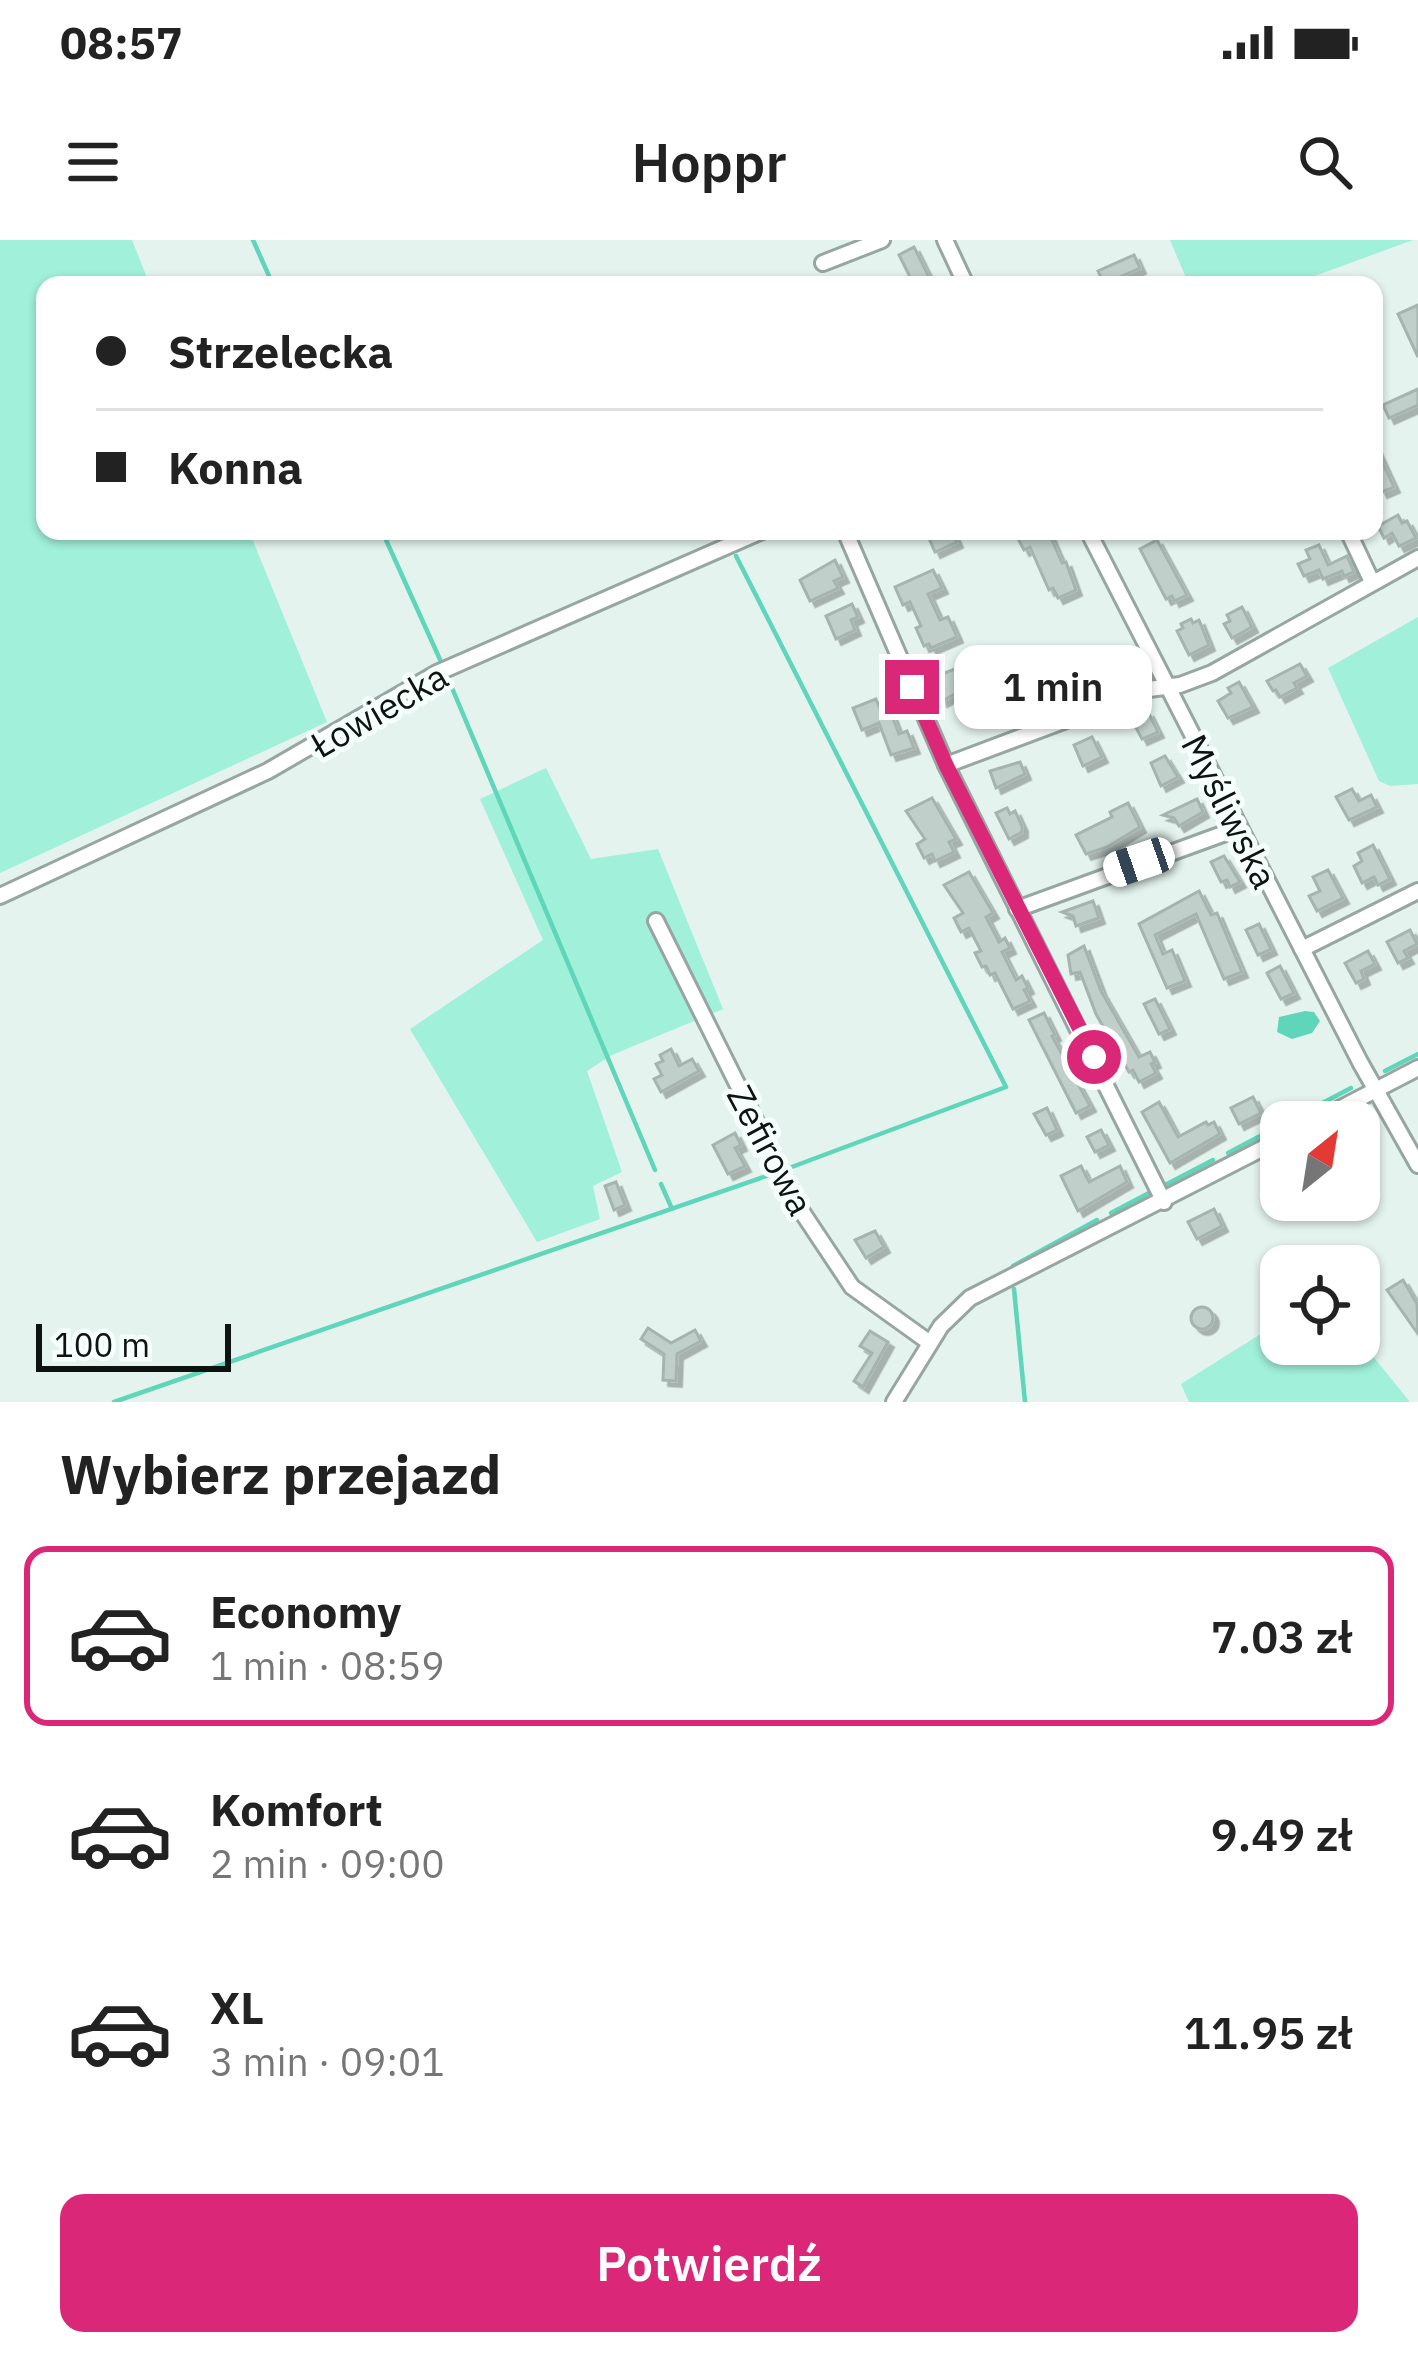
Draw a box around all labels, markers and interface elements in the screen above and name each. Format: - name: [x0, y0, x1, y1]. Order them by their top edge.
- text: 08:57: [60, 13, 183, 71]
- text: Hoppr: [631, 127, 787, 197]
- icon: menu: [60, 129, 126, 195]
- icon: search: [1292, 129, 1358, 195]
- text: Strzelecka: [168, 322, 393, 380]
- text: Konna: [168, 438, 303, 496]
- callout: 1 min: [954, 645, 1152, 729]
- street label: Łowiecka: [301, 652, 456, 768]
- route end: [885, 660, 939, 714]
- text: 1 min: [1003, 661, 1103, 712]
- street label: Myśliwska: [1171, 726, 1289, 896]
- car: [1099, 833, 1179, 891]
- route start: [1067, 1030, 1121, 1084]
- street label: Zefirowa: [717, 1077, 825, 1223]
- north arrow: [1260, 1101, 1380, 1221]
- map controls: [1260, 1101, 1380, 1365]
- button: locate: [1260, 1245, 1380, 1365]
- scale bar: [36, 1318, 231, 1371]
- text: 100 m: [54, 1323, 150, 1366]
- text: Wybierz przejazd: [60, 1439, 501, 1509]
- icon: car: [66, 1582, 174, 1690]
- text: Economy: [210, 1582, 401, 1640]
- text: 7.03 zł: [1211, 1607, 1352, 1665]
- text: 1 min · 08:59: [210, 1640, 445, 1691]
- icon: car: [66, 1780, 174, 1888]
- text: Komfort: [210, 1780, 383, 1838]
- text: 9.49 zł: [1211, 1805, 1352, 1863]
- text: 2 min · 09:00: [210, 1838, 445, 1889]
- icon: car: [66, 1978, 174, 2086]
- text: XL: [210, 1978, 264, 2036]
- text: 11.95 zł: [1184, 2003, 1352, 2061]
- text: 3 min · 09:01: [210, 2036, 445, 2087]
- button: Potwierdź: [60, 2194, 1358, 2332]

